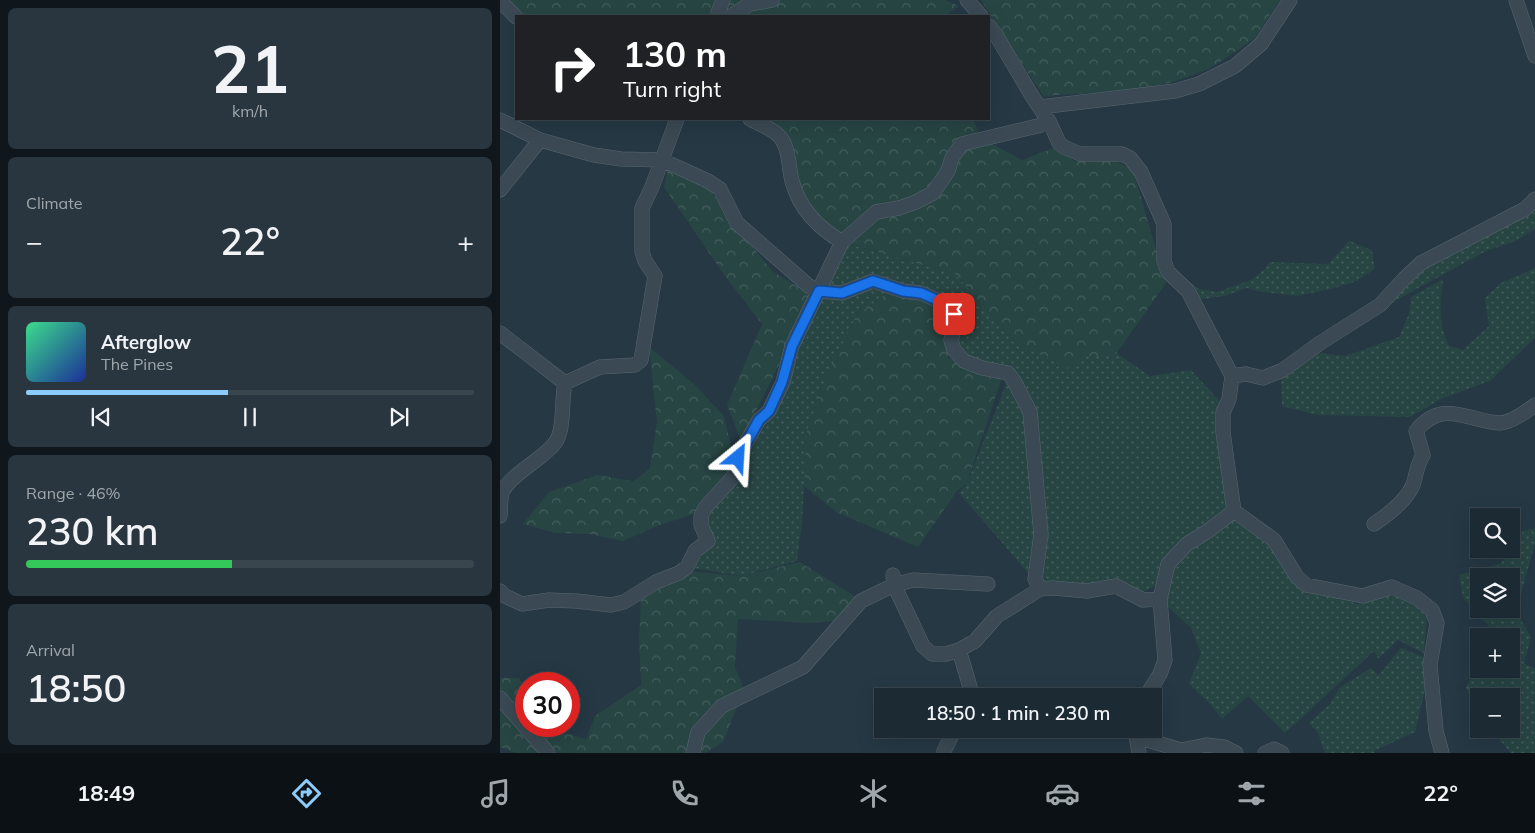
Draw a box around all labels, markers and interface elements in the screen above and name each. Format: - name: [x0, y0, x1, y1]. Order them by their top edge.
- text: 21: [211, 28, 289, 109]
- text: 130 m: [623, 32, 727, 76]
- icon: right: [540, 35, 605, 100]
- text: Turn right: [623, 75, 721, 103]
- text: km/h: [232, 101, 268, 121]
- text: Climate: [26, 193, 82, 213]
- text: 22°: [220, 217, 280, 265]
- text: −: [26, 224, 43, 259]
- text: +: [457, 224, 474, 259]
- pin: [933, 293, 975, 335]
- icon: arrive: [940, 300, 968, 328]
- text: Afterglow: [101, 330, 191, 354]
- text: The Pines: [101, 354, 173, 374]
- icon: previous: [87, 403, 115, 431]
- icon: pause: [236, 403, 264, 431]
- icon: next: [385, 403, 413, 431]
- position arrow: [711, 431, 763, 483]
- text: Range · 46%: [26, 483, 121, 503]
- text: 230 km: [26, 507, 159, 555]
- map controls: [1470, 508, 1520, 738]
- button: search: [1470, 508, 1520, 558]
- button: layers: [1470, 568, 1520, 618]
- button: +: [1470, 628, 1520, 678]
- text: Arrival: [26, 640, 75, 660]
- text: 18:50: [26, 664, 126, 712]
- speed limit sign: 30: [515, 672, 580, 737]
- button: −: [1470, 688, 1520, 738]
- text: 18:50 · 1 min · 230 m: [925, 701, 1111, 725]
- icon: directions: [289, 776, 324, 811]
- icon: music: [478, 776, 513, 811]
- icon: phone: [667, 776, 702, 811]
- icon: climate: [856, 776, 891, 811]
- icon: car: [1045, 776, 1080, 811]
- icon: filters: [1234, 776, 1269, 811]
- text: 18:49: [77, 779, 135, 807]
- text: 22°: [1423, 779, 1458, 807]

